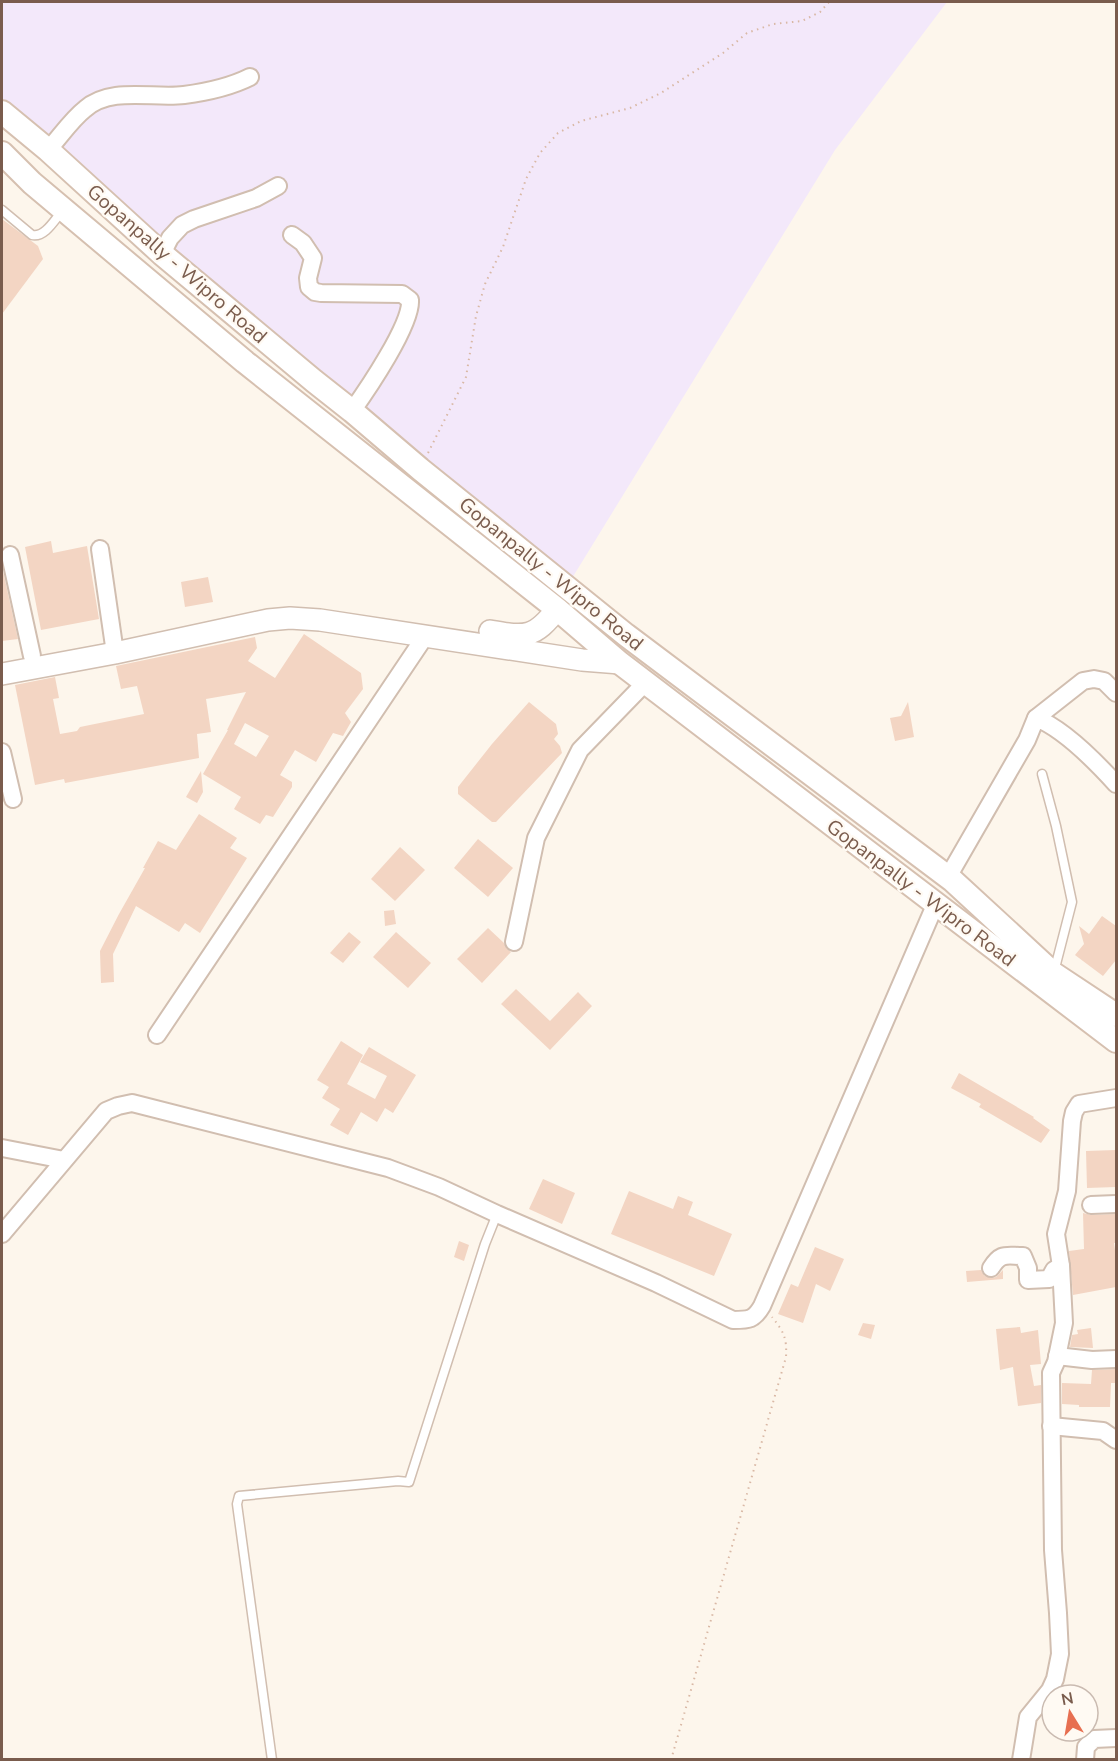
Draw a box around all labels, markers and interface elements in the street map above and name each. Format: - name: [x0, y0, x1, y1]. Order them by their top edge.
- street label: Gopanpally - Wipro Road: [81, 178, 273, 350]
- street label: Gopanpally - Wipro Road: [453, 491, 649, 657]
- street label: Gopanpally - Wipro Road: [821, 813, 1021, 973]
- north arrow: [1040, 1683, 1100, 1743]
- text: N: [1059, 1687, 1075, 1711]

